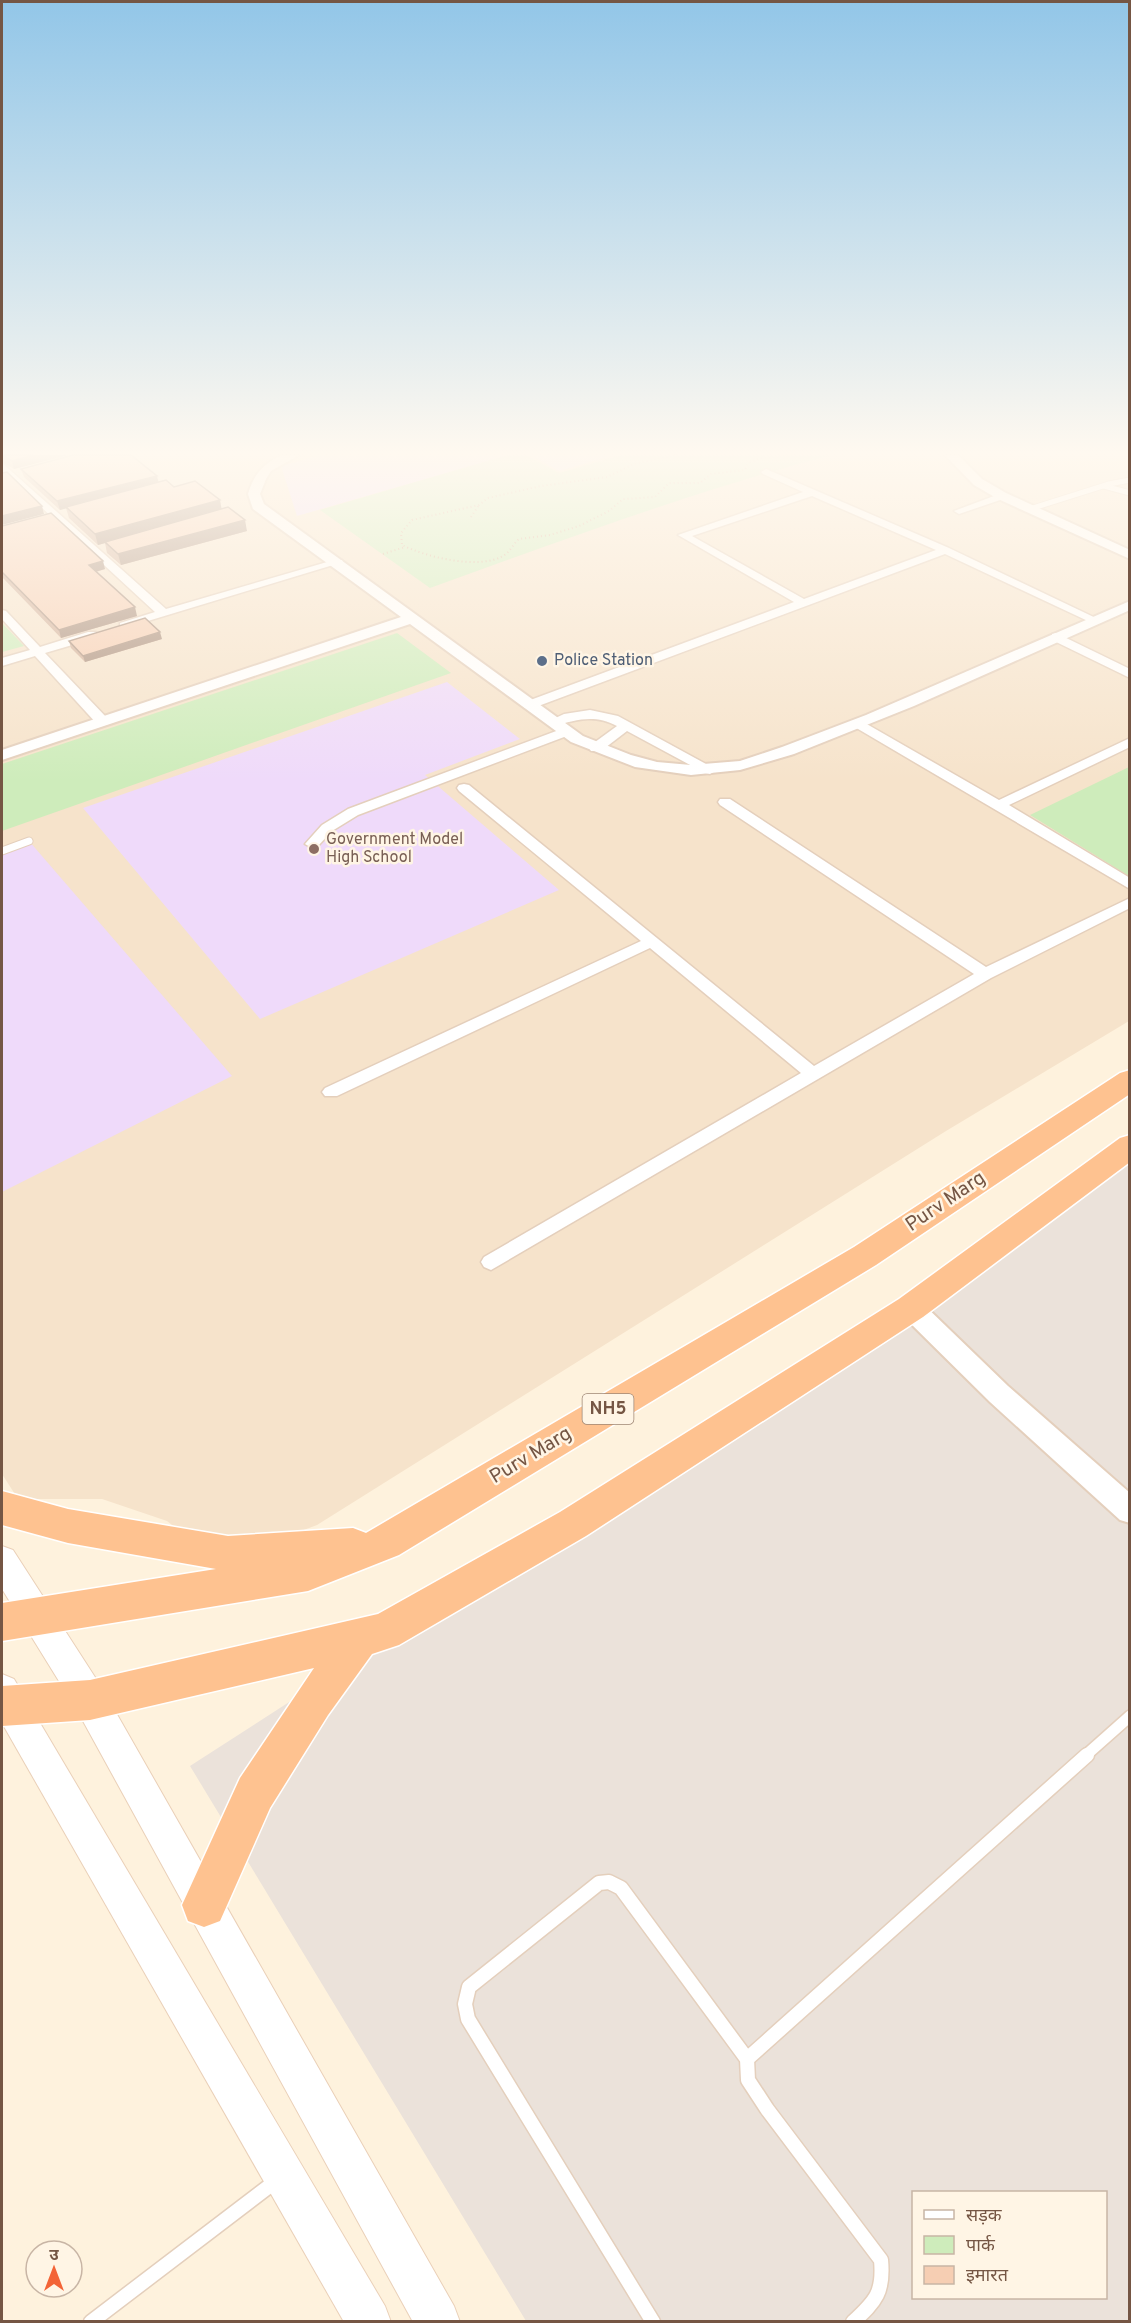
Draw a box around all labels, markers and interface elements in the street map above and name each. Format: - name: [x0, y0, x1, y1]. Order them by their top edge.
- place label: Police Station: [554, 651, 653, 671]
- marker: Police Station: [535, 654, 549, 668]
- place label: Government Model High School: [326, 830, 463, 868]
- marker: Government Model High School: [307, 842, 321, 856]
- street label: Purv Marg: [901, 1166, 991, 1238]
- road number: NH5: [582, 1394, 634, 1424]
- street label: Purv Marg: [485, 1421, 577, 1491]
- legend: [912, 2191, 1107, 2299]
- text: सड़क: [966, 2205, 1003, 2228]
- text: पार्क: [966, 2234, 996, 2258]
- north arrow: [24, 2239, 84, 2299]
- text: उ: [49, 2246, 59, 2266]
- text: इमारत: [966, 2265, 1009, 2288]

